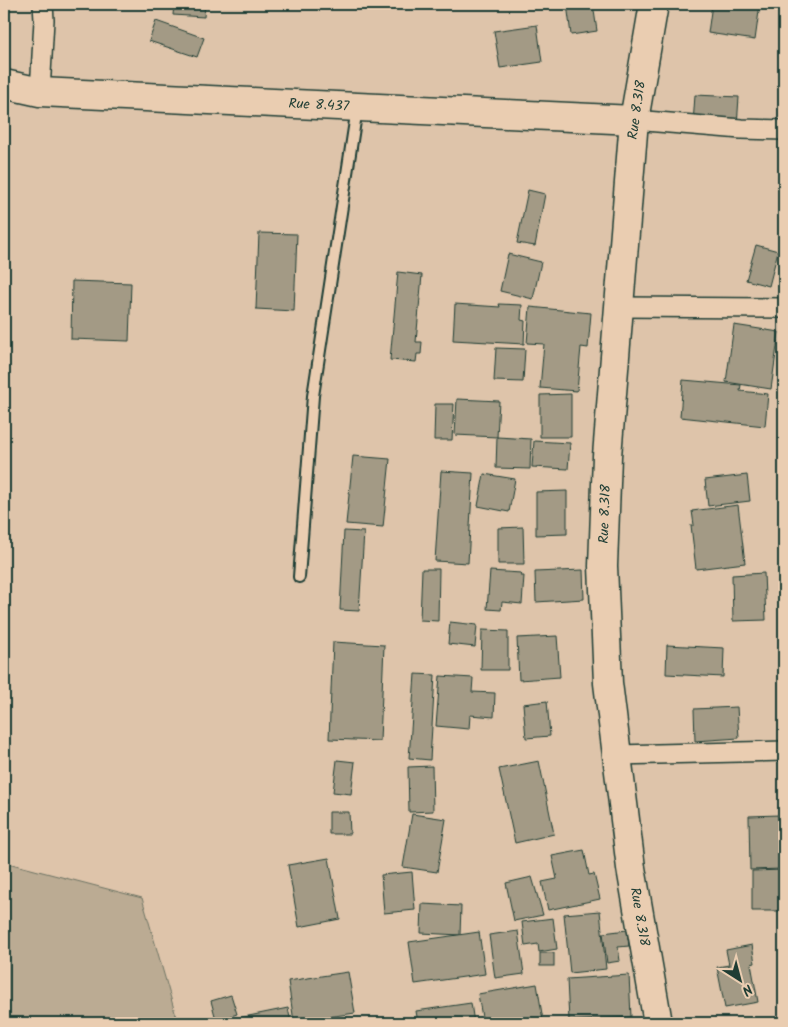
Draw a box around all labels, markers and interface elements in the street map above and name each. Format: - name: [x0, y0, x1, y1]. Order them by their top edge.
- street label: Rue 8.318: [622, 78, 652, 141]
- street label: Rue 8.437: [288, 93, 350, 118]
- street label: Rue 8.318: [593, 483, 617, 544]
- street label: Rue 8.318: [624, 886, 656, 949]
- north arrow: [716, 954, 766, 1004]
- text: N: [737, 978, 757, 1001]

